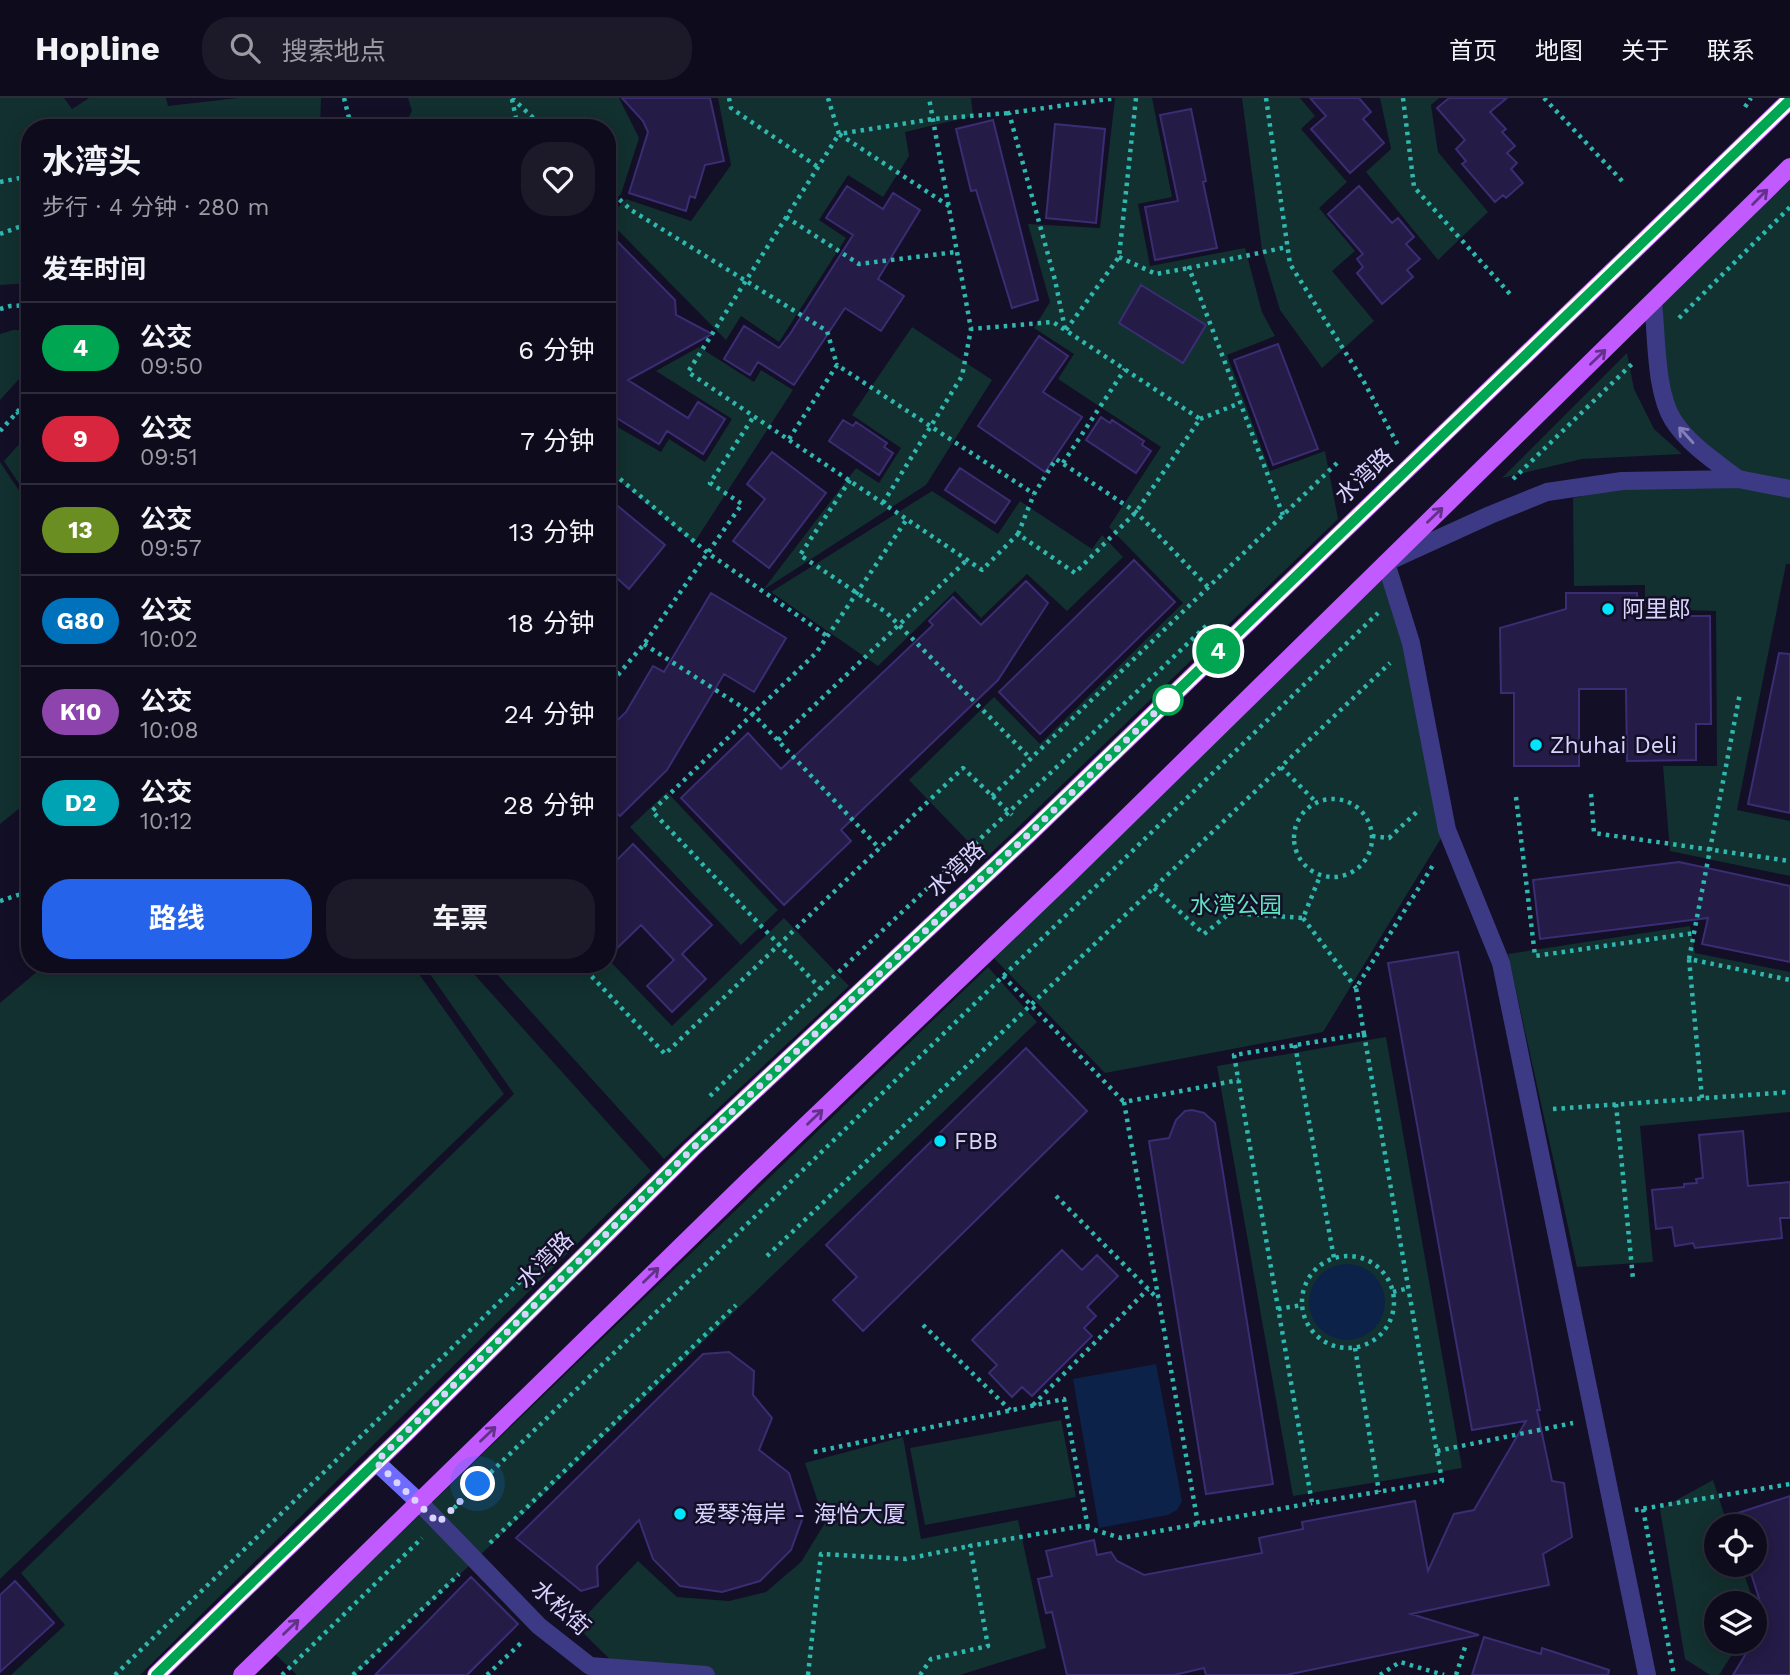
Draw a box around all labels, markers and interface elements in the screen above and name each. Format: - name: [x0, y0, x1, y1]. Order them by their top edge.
- search box: [202, 17, 692, 80]
- text: Hopline: [35, 29, 160, 68]
- icon: search: [226, 29, 264, 67]
- text: 搜索地点: [282, 36, 386, 66]
- text: 首页: [1449, 37, 1497, 65]
- text: 地图: [1535, 37, 1583, 65]
- text: 关于: [1621, 37, 1669, 65]
- text: 联系: [1707, 37, 1755, 65]
- text: 水湾头: [42, 142, 141, 181]
- button: heart: [521, 142, 595, 216]
- one-way arrow: [1751, 188, 1768, 205]
- text: 步行 · 4 分钟 · 280 m: [42, 194, 269, 221]
- text: 发车时间: [42, 254, 146, 284]
- text: 公交: [140, 322, 192, 352]
- text: 4: [73, 334, 88, 362]
- text: 6 分钟: [518, 335, 595, 365]
- one-way arrow: [1589, 348, 1606, 365]
- text: 09:50: [140, 353, 203, 380]
- text: 公交: [140, 413, 192, 443]
- text: 9: [73, 425, 88, 453]
- text: 7 分钟: [520, 426, 595, 456]
- one-way arrow: [1678, 426, 1694, 444]
- street label: 水湾路: [1330, 443, 1398, 509]
- text: 09:51: [140, 444, 198, 471]
- text: 公交: [140, 504, 192, 534]
- one-way arrow: [1426, 507, 1443, 524]
- text: 13: [68, 516, 93, 544]
- text: 13 分钟: [509, 517, 595, 547]
- text: 09:57: [140, 535, 202, 562]
- text: 公交: [140, 595, 192, 625]
- place label: 阿里郎: [1622, 596, 1691, 623]
- marker: 阿里郎: [1600, 601, 1616, 617]
- text: G80: [57, 607, 104, 635]
- text: 18 分钟: [508, 608, 595, 638]
- text: 10:02: [140, 626, 198, 653]
- line badge: 4: [1195, 628, 1241, 674]
- text: 4: [1210, 637, 1226, 665]
- unlabelled marker: [1153, 685, 1183, 715]
- text: 公交: [140, 686, 192, 716]
- text: K10: [60, 698, 101, 726]
- text: 24 分钟: [504, 699, 595, 729]
- text: 10:08: [140, 717, 199, 744]
- place label: Zhuhai Deli: [1550, 732, 1677, 759]
- marker: Zhuhai Deli: [1528, 737, 1544, 753]
- text: 公交: [140, 777, 192, 807]
- text: D2: [65, 789, 96, 817]
- text: 28 分钟: [503, 790, 595, 820]
- text: 10:12: [140, 808, 192, 835]
- street label: 水湾路: [922, 836, 990, 902]
- button: 路线: [42, 879, 312, 959]
- button: 车票: [326, 879, 595, 959]
- park label: 水湾公园: [1190, 892, 1282, 919]
- one-way arrow: [806, 1108, 823, 1125]
- place label: FBB: [954, 1128, 998, 1155]
- marker: FBB: [932, 1133, 948, 1149]
- street label: 水湾路: [511, 1226, 579, 1294]
- one-way arrow: [642, 1267, 659, 1284]
- one-way arrow: [479, 1425, 496, 1442]
- your location: [460, 1466, 495, 1501]
- place label: 爱琴海岸 - 海怡大厦: [694, 1501, 905, 1528]
- marker: 爱琴海岸 - 海怡大厦: [672, 1506, 688, 1522]
- map controls: [1704, 1514, 1767, 1654]
- button: locate: [1704, 1514, 1767, 1577]
- street label: 水松街: [526, 1575, 596, 1641]
- button: layers: [1704, 1591, 1767, 1654]
- one-way arrow: [282, 1619, 299, 1636]

